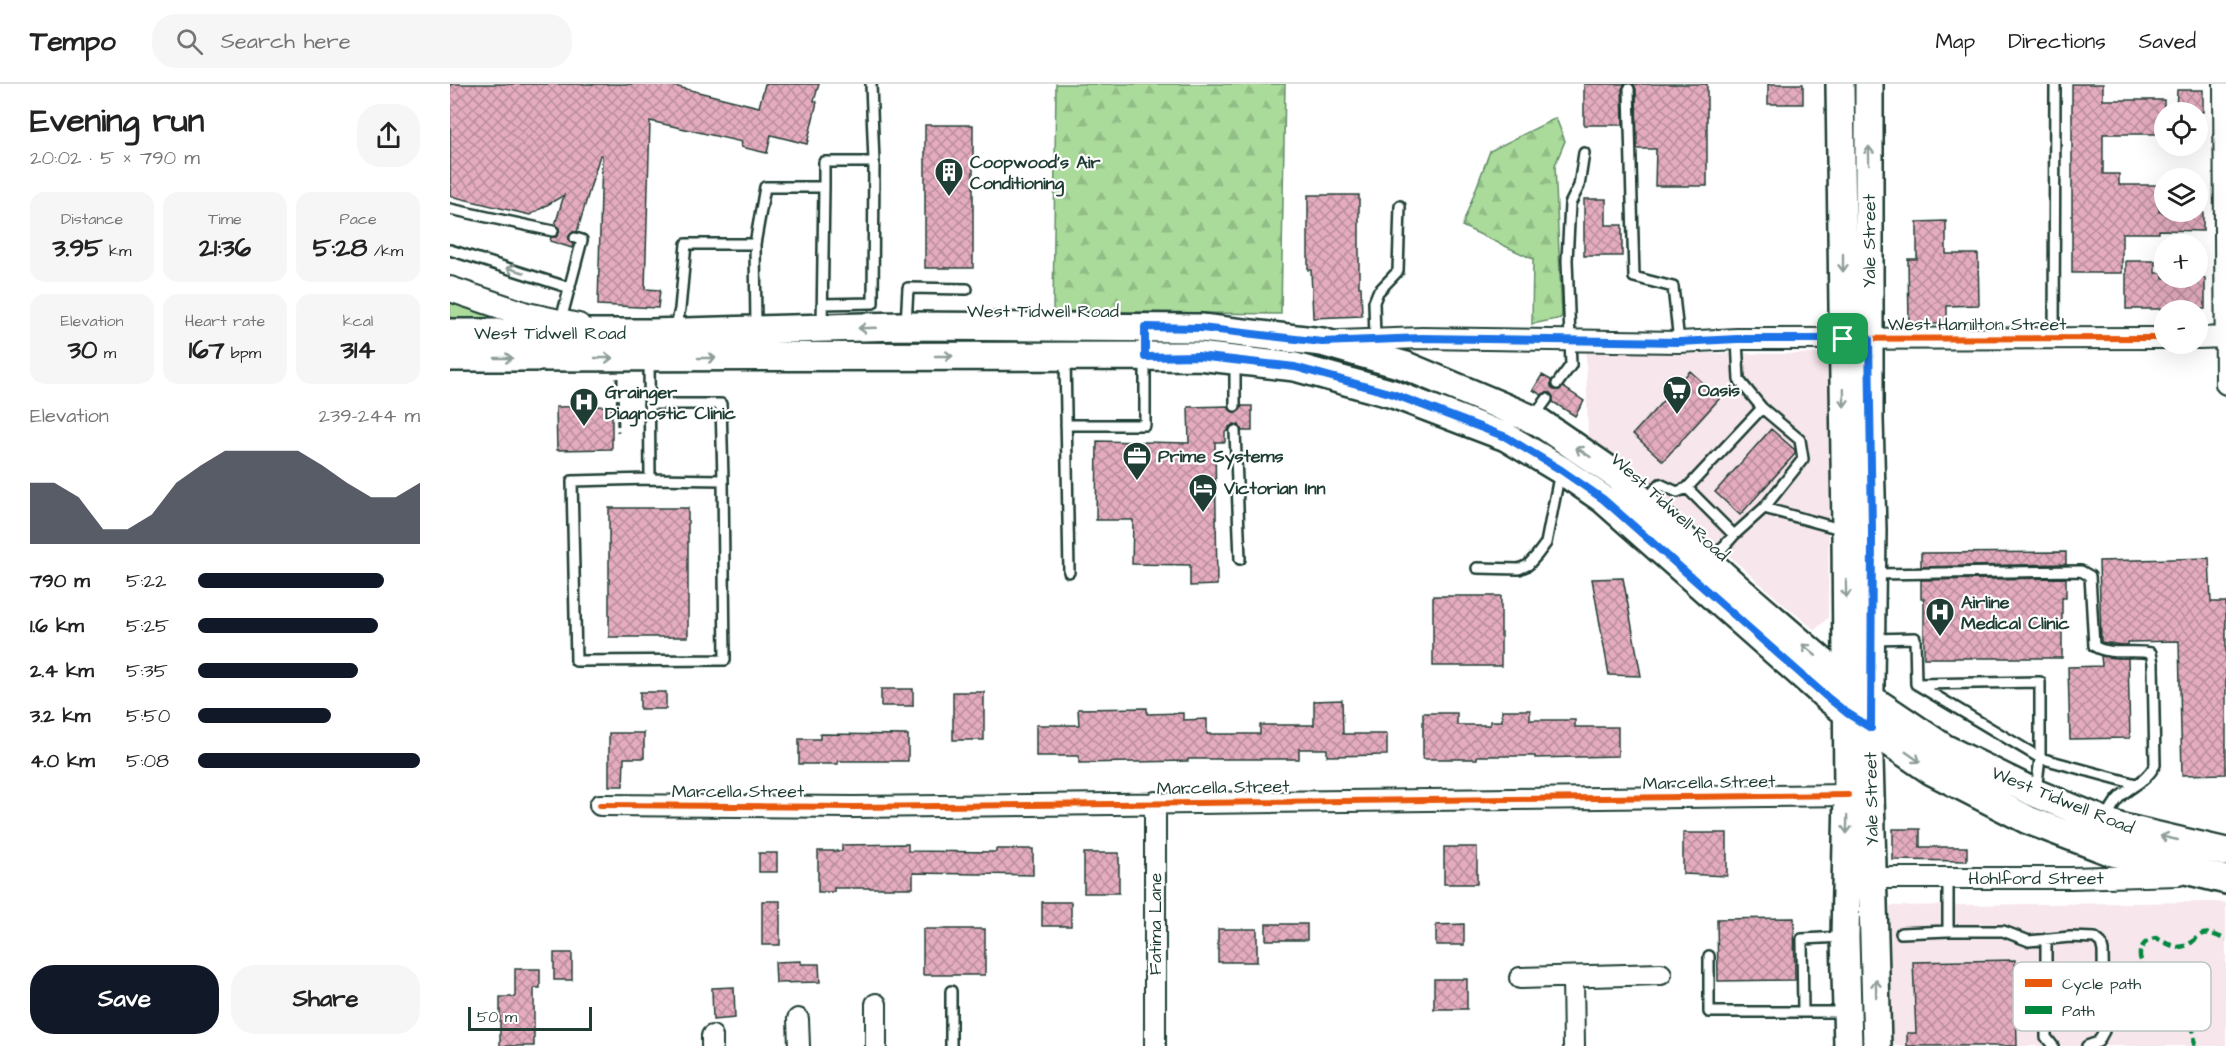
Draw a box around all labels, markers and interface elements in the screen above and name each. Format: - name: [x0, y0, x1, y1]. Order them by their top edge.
- search box: [152, 14, 572, 68]
- text: Tempo: [30, 22, 116, 61]
- icon: search: [173, 25, 206, 58]
- text: Search here: [221, 26, 351, 57]
- text: Map: [1935, 27, 1975, 56]
- text: Directions: [2008, 27, 2106, 56]
- text: Saved: [2139, 27, 2196, 56]
- text: Evening run: [30, 98, 204, 144]
- map controls: [2154, 102, 2208, 354]
- button: locate: [2154, 102, 2208, 156]
- button: share: [357, 104, 420, 167]
- text: 20:02 · 5 × 790 m: [30, 144, 200, 172]
- one-way arrow: [1863, 145, 1875, 165]
- place label: Coopwood's Air Conditioning: [970, 150, 1100, 197]
- building icon: Coopwood's Air Conditioning: [933, 156, 965, 198]
- button: layers: [2154, 168, 2208, 222]
- street label: Yale Street: [1857, 193, 1882, 288]
- text: Distance: [61, 208, 123, 230]
- text: Time: [208, 208, 242, 230]
- text: Pace: [339, 208, 377, 230]
- text: 3.95: [53, 230, 103, 266]
- text: 21:36: [199, 230, 251, 266]
- text: 5:28: [313, 230, 367, 266]
- button: +: [2154, 234, 2208, 288]
- text: km: [103, 240, 131, 262]
- text: /km: [367, 240, 403, 262]
- one-way arrow: [1837, 253, 1849, 273]
- one-way arrow: [506, 264, 525, 275]
- street label: West Tidwell Road: [967, 299, 1119, 324]
- button: −: [2154, 300, 2208, 354]
- text: Elevation: [61, 310, 123, 332]
- text: Heart rate: [185, 310, 265, 332]
- text: kcal: [343, 310, 373, 332]
- street label: West Hamilton Street: [1888, 312, 2067, 337]
- pin: [1817, 313, 1868, 364]
- street label: West Tidwell Road: [474, 321, 626, 346]
- one-way arrow: [858, 322, 878, 333]
- icon: arrive: [1826, 322, 1859, 355]
- text: 30: [68, 332, 97, 368]
- text: 167: [189, 332, 224, 368]
- text: 314: [341, 332, 375, 368]
- text: m: [97, 342, 116, 364]
- text: bpm: [224, 342, 261, 364]
- one-way arrow: [934, 350, 954, 362]
- one-way arrow: [494, 352, 514, 364]
- one-way arrow: [593, 352, 613, 364]
- one-way arrow: [697, 352, 717, 364]
- supermarket icon: Oasis: [1661, 374, 1693, 416]
- place label: Oasis: [1698, 378, 1740, 403]
- place label: Grainger Diagnostic Clinic: [605, 380, 737, 427]
- hospital icon: Grainger Diagnostic Clinic: [568, 386, 600, 428]
- one-way arrow: [1838, 387, 1850, 407]
- text: Elevation: [30, 402, 109, 430]
- text: 239–244 m: [319, 402, 420, 430]
- office icon: Prime Systems: [1121, 440, 1153, 482]
- place label: Prime Systems: [1158, 444, 1284, 470]
- one-way arrow: [1575, 446, 1592, 459]
- street label: West Tidwell Road: [1605, 447, 1734, 567]
- hotel icon: Victorian Inn: [1187, 472, 1219, 514]
- place label: Victorian Inn: [1223, 476, 1326, 501]
- text: 790 m: [30, 567, 90, 595]
- text: 5:22: [126, 567, 166, 595]
- one-way arrow: [1840, 578, 1852, 598]
- place label: Airline Medical Clinic: [1961, 590, 2070, 636]
- hospital icon: Airline Medical Clinic: [1924, 596, 1956, 638]
- text: 1.6 km: [30, 612, 84, 640]
- text: 5:25: [126, 612, 169, 640]
- one-way arrow: [1802, 643, 1817, 657]
- text: 2.4 km: [30, 657, 94, 685]
- text: 5:35: [126, 657, 168, 685]
- text: 3.2 km: [30, 702, 90, 730]
- text: 5:50: [126, 702, 170, 730]
- text: 4.0 km: [30, 747, 95, 775]
- text: 5:08: [126, 747, 169, 775]
- street label: Yale Street: [1858, 751, 1885, 846]
- one-way arrow: [1904, 751, 1920, 763]
- street label: West Tidwell Road: [1988, 760, 2138, 840]
- street label: Marcella Street: [1642, 769, 1776, 796]
- street label: Marcella Street: [1156, 774, 1290, 801]
- street label: Marcella Street: [672, 779, 805, 804]
- one-way arrow: [1841, 814, 1853, 834]
- one-way arrow: [2160, 832, 2179, 844]
- street label: Hohlford Street: [1968, 866, 2104, 891]
- street label: Fatima Lane: [1143, 873, 1168, 975]
- legend: [2013, 962, 2211, 1031]
- button: Save: [30, 965, 219, 1034]
- button: Share: [231, 965, 420, 1034]
- text: Cycle path: [2062, 973, 2141, 996]
- one-way arrow: [1870, 978, 1882, 998]
- text: Path: [2062, 1000, 2095, 1022]
- scale bar: [468, 1004, 592, 1032]
- text: 50 m: [477, 1006, 517, 1028]

